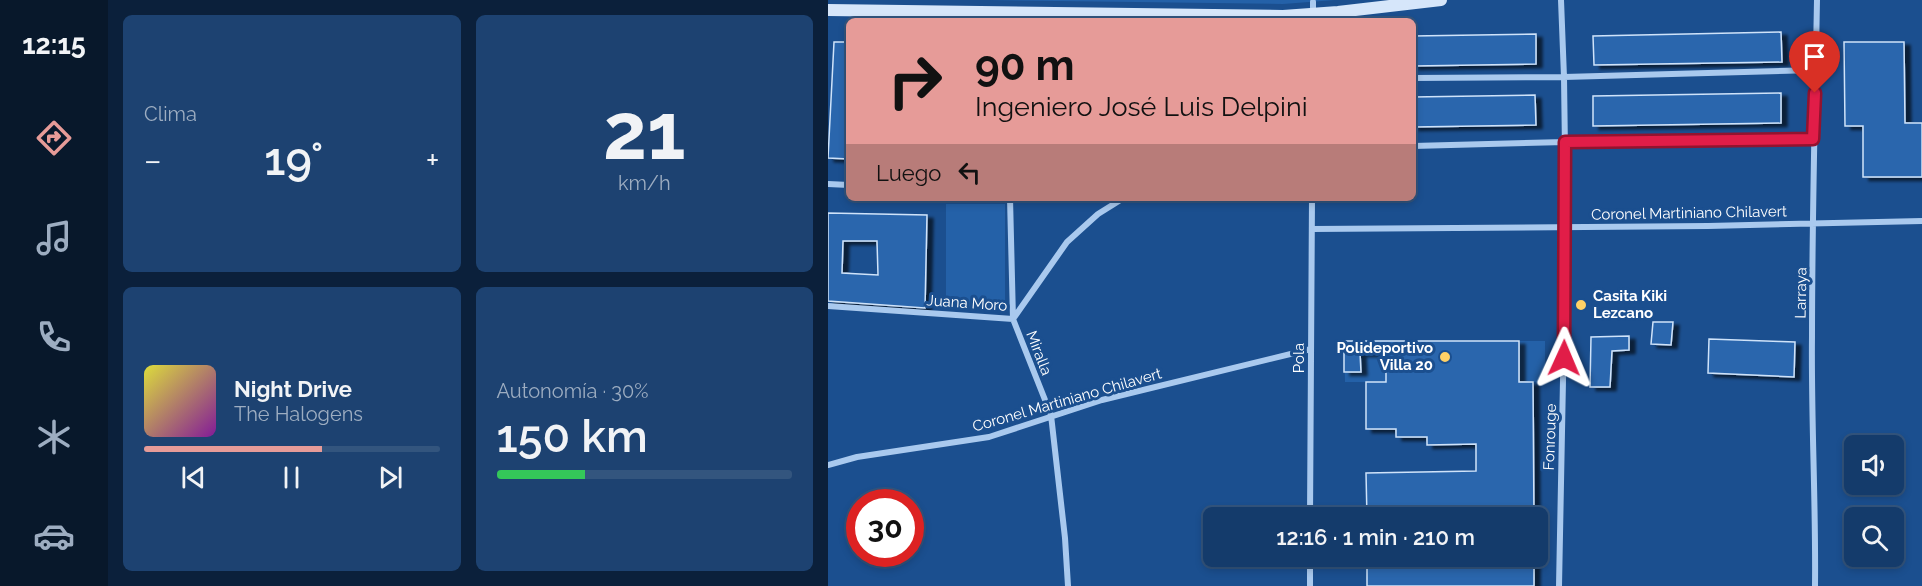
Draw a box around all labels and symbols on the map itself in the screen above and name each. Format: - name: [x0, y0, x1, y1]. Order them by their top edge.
- pin: [1789, 31, 1840, 93]
- street label: Coronel Martiniano Chilavert: [1591, 202, 1787, 224]
- street label: Larraya: [1792, 267, 1810, 319]
- place label: Casita Kiki Lezcano: [1593, 287, 1667, 322]
- street label: Juana Moro: [926, 291, 1008, 315]
- marker: Casita Kiki Lezcano: [1574, 298, 1588, 312]
- position arrow: [1532, 326, 1596, 390]
- street label: Miralla: [1022, 328, 1056, 378]
- place label: Polideportivo Villa 20: [1336, 339, 1433, 374]
- street label: Pola: [1290, 343, 1308, 373]
- marker: Polideportivo Villa 20: [1438, 350, 1452, 364]
- street label: Coronel Martiniano Chilavert: [970, 364, 1164, 436]
- street label: Fonrouge: [1540, 403, 1560, 471]
- speed limit sign: 30: [846, 489, 924, 567]

